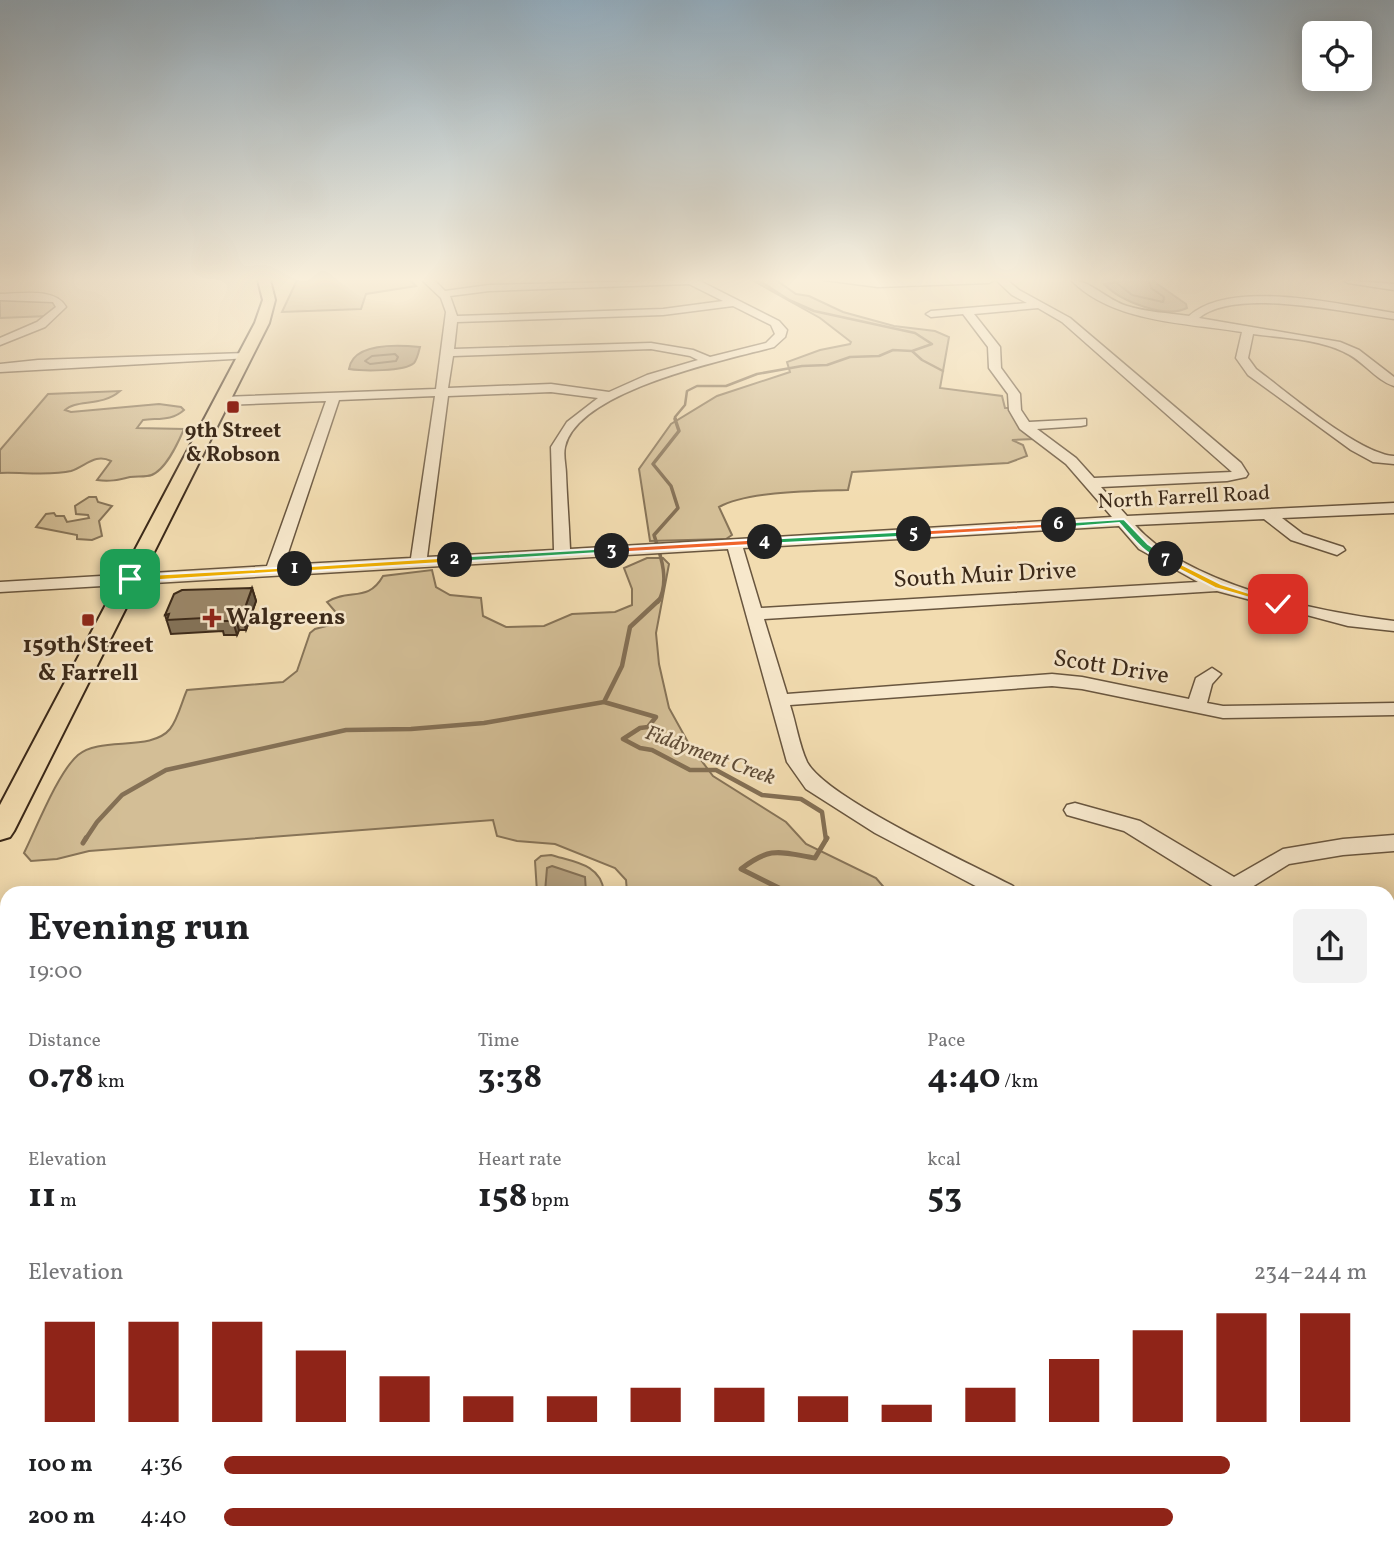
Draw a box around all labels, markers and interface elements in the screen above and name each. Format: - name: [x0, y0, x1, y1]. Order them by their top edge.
- map controls: [1302, 21, 1372, 91]
- button: locate: [1302, 21, 1372, 91]
- marker: 9th Street & Robson: [225, 399, 241, 415]
- place label: 9th Street & Robson: [185, 417, 281, 470]
- street label: North Farrell Road: [1097, 479, 1271, 517]
- pin: 6: [1042, 508, 1076, 542]
- text: 6: [1053, 511, 1064, 537]
- pin: 5: [897, 516, 932, 552]
- text: 5: [909, 520, 918, 546]
- pin: 4: [748, 524, 782, 560]
- text: 4: [759, 528, 770, 554]
- pin: 3: [594, 534, 630, 568]
- text: 3: [607, 537, 616, 563]
- pin: 2: [438, 542, 472, 578]
- pin: 7: [1148, 542, 1184, 576]
- text: 7: [1161, 545, 1170, 571]
- text: 2: [450, 546, 459, 572]
- pin: [100, 549, 160, 609]
- pin: 1: [278, 552, 312, 586]
- street label: South Muir Drive: [893, 554, 1077, 598]
- text: 1: [291, 555, 298, 581]
- icon: arrive: [111, 560, 149, 598]
- pin: [1248, 574, 1308, 634]
- icon: check: [1259, 585, 1297, 623]
- place label: Walgreens: [226, 601, 345, 635]
- marker: Walgreens: [204, 610, 220, 626]
- marker: 159th Street & Farrell: [80, 612, 96, 628]
- place label: 159th Street & Farrell: [22, 629, 154, 691]
- street label: Scott Drive: [1051, 642, 1171, 694]
- water label: Fiddyment Creek: [641, 719, 779, 793]
- text: Evening run: [28, 903, 250, 956]
- button: share: [1293, 909, 1367, 983]
- text: 19:00: [28, 956, 82, 988]
- text: Distance: [28, 1028, 101, 1054]
- text: Time: [478, 1028, 519, 1054]
- text: Pace: [927, 1028, 965, 1054]
- text: 0.78: [28, 1054, 94, 1102]
- text: 3:38: [478, 1054, 542, 1102]
- text: 4:40: [927, 1054, 1001, 1102]
- text: km: [94, 1069, 125, 1095]
- text: /km: [1001, 1069, 1038, 1095]
- text: Elevation: [28, 1147, 107, 1173]
- text: Heart rate: [478, 1147, 562, 1173]
- text: kcal: [927, 1147, 961, 1173]
- text: 11: [28, 1173, 56, 1221]
- text: 158: [478, 1173, 528, 1221]
- text: 53: [927, 1173, 962, 1221]
- text: m: [56, 1188, 77, 1214]
- text: bpm: [528, 1188, 570, 1214]
- text: Elevation: [28, 1257, 124, 1289]
- text: 234–244 m: [1254, 1257, 1367, 1289]
- text: 100 m: [28, 1449, 93, 1481]
- text: 4:36: [140, 1449, 183, 1481]
- text: 200 m: [28, 1501, 95, 1533]
- text: 4:40: [140, 1501, 186, 1533]

